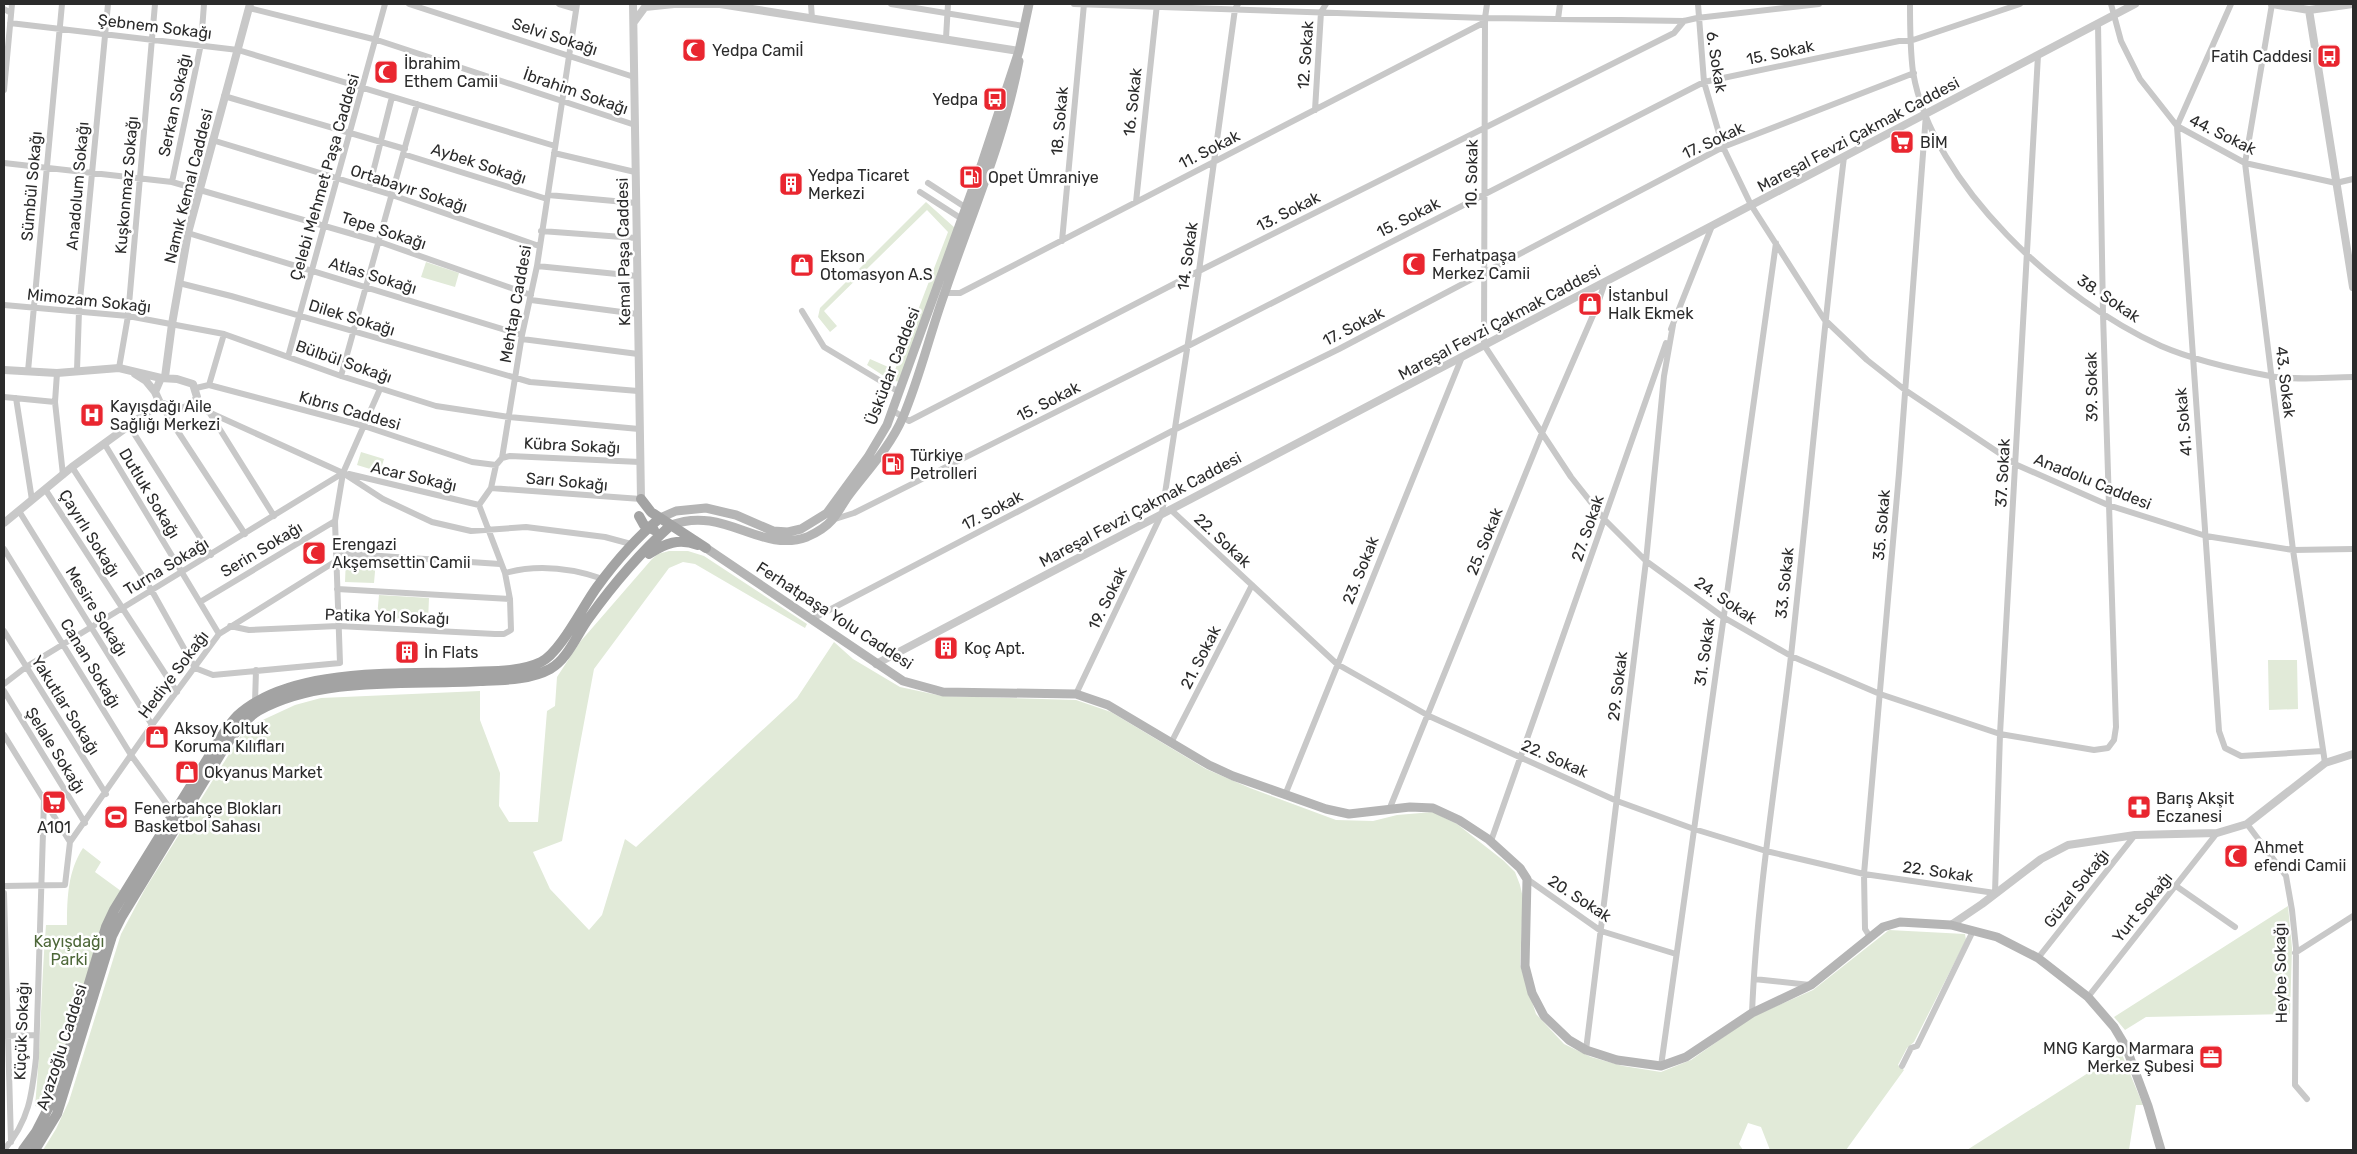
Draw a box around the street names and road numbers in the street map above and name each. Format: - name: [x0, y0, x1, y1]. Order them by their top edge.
- street label: Şebnem Sokağı: [97, 10, 213, 43]
- street label: Selvi Sokağı: [510, 14, 600, 59]
- street label: 12. Sokak: [1294, 19, 1317, 90]
- street label: 6. Sokak: [1702, 30, 1731, 95]
- street label: 15. Sokak: [1745, 36, 1816, 69]
- street label: Serkan Sokağı: [154, 52, 195, 158]
- street label: İbrahim Sokağı: [521, 65, 631, 118]
- street label: 16. Sokak: [1119, 66, 1146, 137]
- street label: Çelebi Mehmet Paşa Caddesi: [286, 72, 363, 283]
- street label: Mareşal Fevzi Çakmak Caddesi: [1754, 73, 1963, 196]
- street label: 18. Sokak: [1047, 85, 1072, 156]
- street label: Namık Kemal Caddesi: [160, 107, 217, 265]
- street label: 44. Sokak: [2186, 110, 2260, 159]
- street label: Kuşkonmaz Sokağı: [111, 115, 142, 255]
- street label: 17. Sokak: [1679, 118, 1748, 163]
- street label: Anadolum Sokağı: [62, 121, 93, 251]
- street label: 11. Sokak: [1176, 126, 1244, 173]
- street label: Sümbül Sokağı: [17, 130, 46, 242]
- street label: Aybek Sokağı: [429, 139, 529, 188]
- street label: 10. Sokak: [1461, 139, 1482, 209]
- street label: Ortabayır Sokağı: [348, 161, 470, 216]
- street label: Kemal Paşa Caddesi: [613, 178, 634, 326]
- street label: 13. Sokak: [1253, 187, 1324, 236]
- street label: 15. Sokak: [1373, 193, 1444, 241]
- street label: Tepe Sokağı: [339, 208, 429, 253]
- street label: 14. Sokak: [1173, 220, 1202, 291]
- street label: Mehtap Caddesi: [496, 244, 535, 365]
- street label: Atlas Sokağı: [327, 253, 419, 298]
- street label: Mareşal Fevzi Çakmak Caddesi: [1395, 261, 1604, 384]
- street label: 38. Sokak: [2074, 270, 2144, 327]
- street label: Mimozam Sokağı: [26, 285, 152, 316]
- street label: Dilek Sokağı: [306, 295, 397, 340]
- street label: 17. Sokak: [1319, 303, 1388, 350]
- street label: Üsküdar Caddesi: [861, 305, 924, 428]
- street label: Bülbül Sokağı: [293, 336, 395, 387]
- street label: 43. Sokak: [2272, 345, 2299, 420]
- street label: 39. Sokak: [2081, 351, 2102, 422]
- street label: 15. Sokak: [1013, 377, 1084, 425]
- street label: 41. Sokak: [2171, 386, 2196, 457]
- street label: Kıbrıs Caddesi: [297, 387, 403, 434]
- street label: Kübra Sokağı: [523, 433, 621, 458]
- street label: 37. Sokak: [1991, 437, 2014, 508]
- street label: Dutluk Sokağı: [115, 445, 184, 542]
- street label: Mareşal Fevzi Çakmak Caddesi: [1036, 448, 1245, 571]
- street label: Anadolu Caddesi: [2031, 449, 2154, 514]
- street label: Acar Sokağı: [369, 457, 459, 496]
- street label: Sarı Sokağı: [525, 468, 609, 495]
- street label: Çayırlı Sokağı: [55, 486, 124, 580]
- street label: 17. Sokak: [959, 486, 1027, 534]
- street label: 35. Sokak: [1869, 488, 1894, 561]
- street label: 27. Sokak: [1567, 492, 1608, 564]
- street label: 25. Sokak: [1462, 504, 1507, 578]
- street label: 22. Sokak: [1190, 509, 1256, 572]
- street label: Serin Sokağı: [217, 518, 306, 581]
- street label: 23. Sokak: [1338, 533, 1383, 607]
- street label: Turna Sokağı: [120, 534, 212, 599]
- street label: 33. Sokak: [1771, 546, 1798, 620]
- street label: Ferhatpaşa Yolu Caddesi: [753, 558, 917, 673]
- street label: Mesire Sokağı: [61, 563, 132, 660]
- street label: 19. Sokak: [1084, 563, 1131, 633]
- street label: 24. Sokak: [1691, 573, 1761, 629]
- street label: Patika Yol Sokağı: [324, 605, 450, 628]
- street label: Canan Sokağı: [56, 615, 125, 711]
- street label: 31. Sokak: [1690, 616, 1719, 687]
- street label: 21. Sokak: [1176, 622, 1225, 692]
- street label: Hediye Sokağı: [134, 627, 212, 722]
- street label: 29. Sokak: [1604, 649, 1631, 722]
- street label: Yakutlar Sokağı: [27, 652, 104, 758]
- street label: Şelale Sokağı: [22, 704, 90, 797]
- street label: 22. Sokak: [1518, 735, 1592, 782]
- street label: Güzel Sokağı: [2040, 845, 2113, 932]
- street label: 22. Sokak: [1901, 857, 1975, 886]
- street label: Yurt Sokağı: [2108, 868, 2176, 946]
- street label: 20. Sokak: [1545, 871, 1616, 926]
- street label: Heybe Sokağı: [2270, 922, 2291, 1024]
- street label: Küçük Sokağı: [10, 981, 33, 1081]
- street label: Ayazoğlu Caddesi: [32, 982, 91, 1113]

